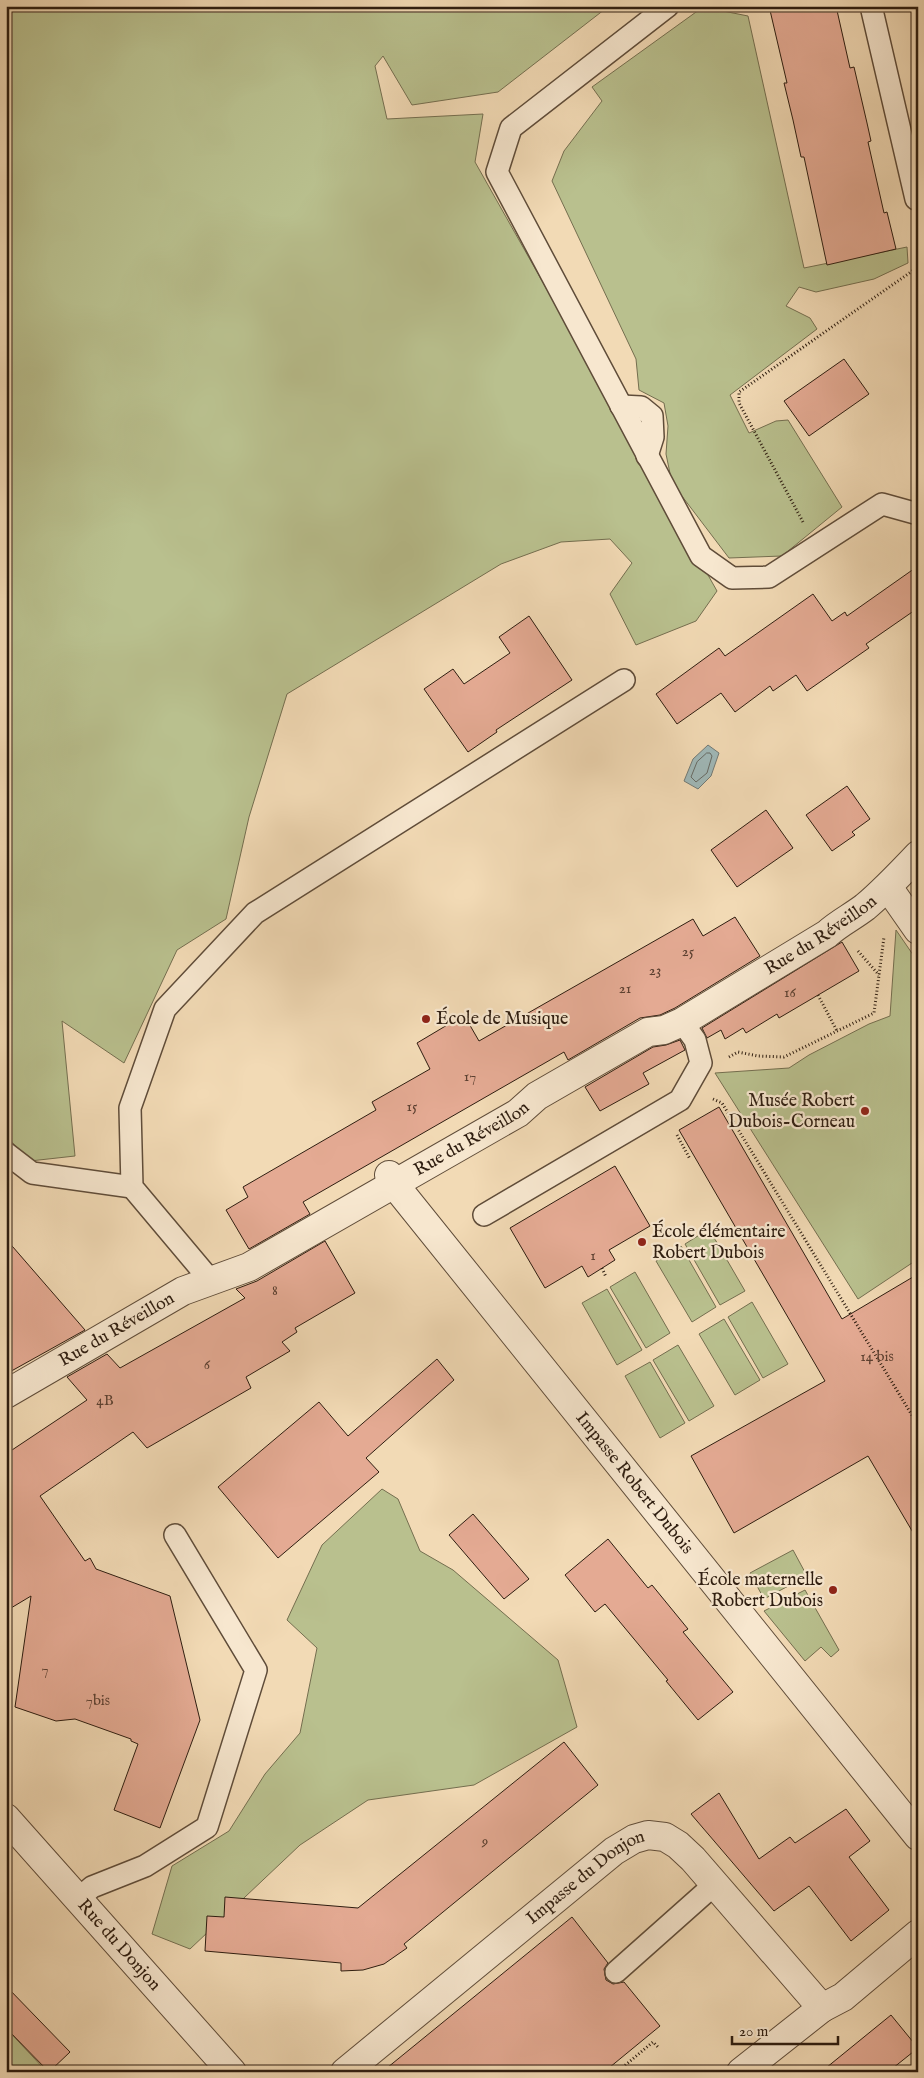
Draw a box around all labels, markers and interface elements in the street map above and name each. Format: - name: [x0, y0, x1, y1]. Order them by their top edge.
- street label: Rue du Réveillon: [760, 890, 882, 981]
- house number: 25: [682, 942, 695, 961]
- house number: 23: [649, 961, 661, 980]
- house number: 21: [619, 979, 631, 998]
- house number: 16: [784, 983, 797, 1002]
- place label: École de Musique: [436, 1006, 568, 1031]
- marker: École de Musique: [420, 1013, 432, 1025]
- house number: 17: [464, 1067, 476, 1086]
- place label: Musée Robert Dubois-Corneau: [728, 1090, 855, 1134]
- street label: Rue du Réveillon: [410, 1096, 535, 1182]
- house number: 15: [406, 1097, 418, 1116]
- marker: Musée Robert Dubois-Corneau: [859, 1105, 871, 1117]
- place label: École élémentaire Robert Dubois: [652, 1219, 786, 1265]
- marker: École élémentaire Robert Dubois: [636, 1236, 648, 1248]
- house number: 1: [590, 1246, 596, 1265]
- house number: 8: [272, 1281, 278, 1300]
- street label: Rue du Réveillon: [55, 1287, 179, 1372]
- house number: 14 bis: [860, 1347, 894, 1366]
- house number: 6: [204, 1355, 211, 1374]
- house number: 4B: [96, 1391, 114, 1410]
- street label: Impasse Robert Dubois: [570, 1407, 699, 1559]
- place label: École maternelle Robert Dubois: [698, 1567, 823, 1613]
- marker: École maternelle Robert Dubois: [827, 1584, 839, 1596]
- house number: 7: [41, 1660, 49, 1679]
- house number: 7bis: [86, 1691, 110, 1710]
- street label: Impasse du Donjon: [522, 1825, 648, 1930]
- house number: 9: [481, 1832, 488, 1851]
- street label: Rue du Donjon: [72, 1894, 166, 1996]
- scale bar: [732, 2013, 838, 2045]
- text: 20 m: [739, 2022, 769, 2041]

